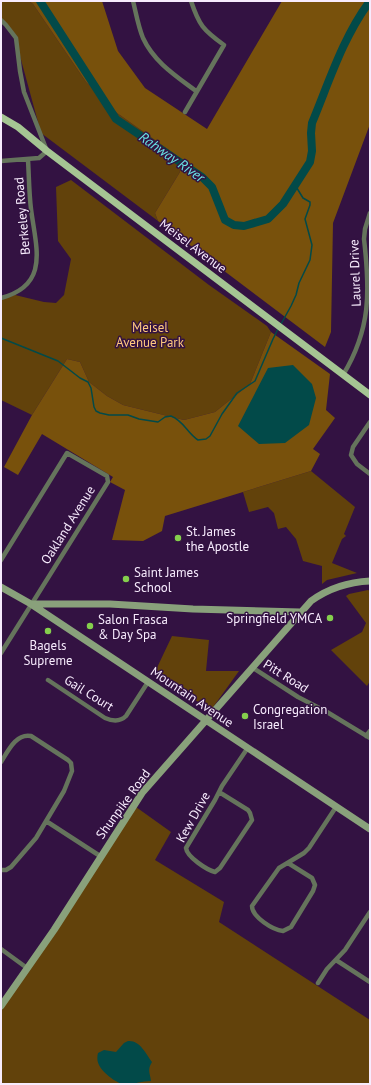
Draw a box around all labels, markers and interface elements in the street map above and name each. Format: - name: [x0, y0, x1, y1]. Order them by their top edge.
- water label: Rahway River: [136, 128, 209, 187]
- street label: Berkeley Road: [10, 176, 34, 256]
- street label: Meisel Avenue: [156, 215, 230, 277]
- street label: Laurel Drive: [345, 239, 365, 307]
- park label: Meisel Avenue Park: [116, 319, 185, 351]
- street label: Oakland Avenue: [37, 483, 99, 567]
- place label: St. James the Apostle: [186, 523, 249, 555]
- marker: St. James the Apostle: [173, 533, 183, 543]
- place label: Saint James School: [134, 564, 199, 596]
- marker: Saint James School: [121, 574, 131, 584]
- place label: Springfield YMCA: [226, 610, 322, 627]
- place label: Salon Frasca & Day Spa: [98, 611, 168, 643]
- marker: Springfield YMCA: [325, 613, 335, 623]
- marker: Salon Frasca & Day Spa: [85, 621, 95, 631]
- marker: Bagels Supreme: [43, 626, 53, 636]
- place label: Bagels Supreme: [23, 637, 73, 669]
- street label: Pitt Road: [260, 655, 312, 697]
- street label: Mountain Avenue: [147, 663, 237, 731]
- street label: Gail Court: [61, 671, 117, 715]
- place label: Congregation Israel: [253, 701, 327, 733]
- marker: Congregation Israel: [240, 711, 250, 721]
- street label: Shunpike Road: [92, 766, 154, 842]
- street label: Kew Drive: [172, 789, 214, 845]

